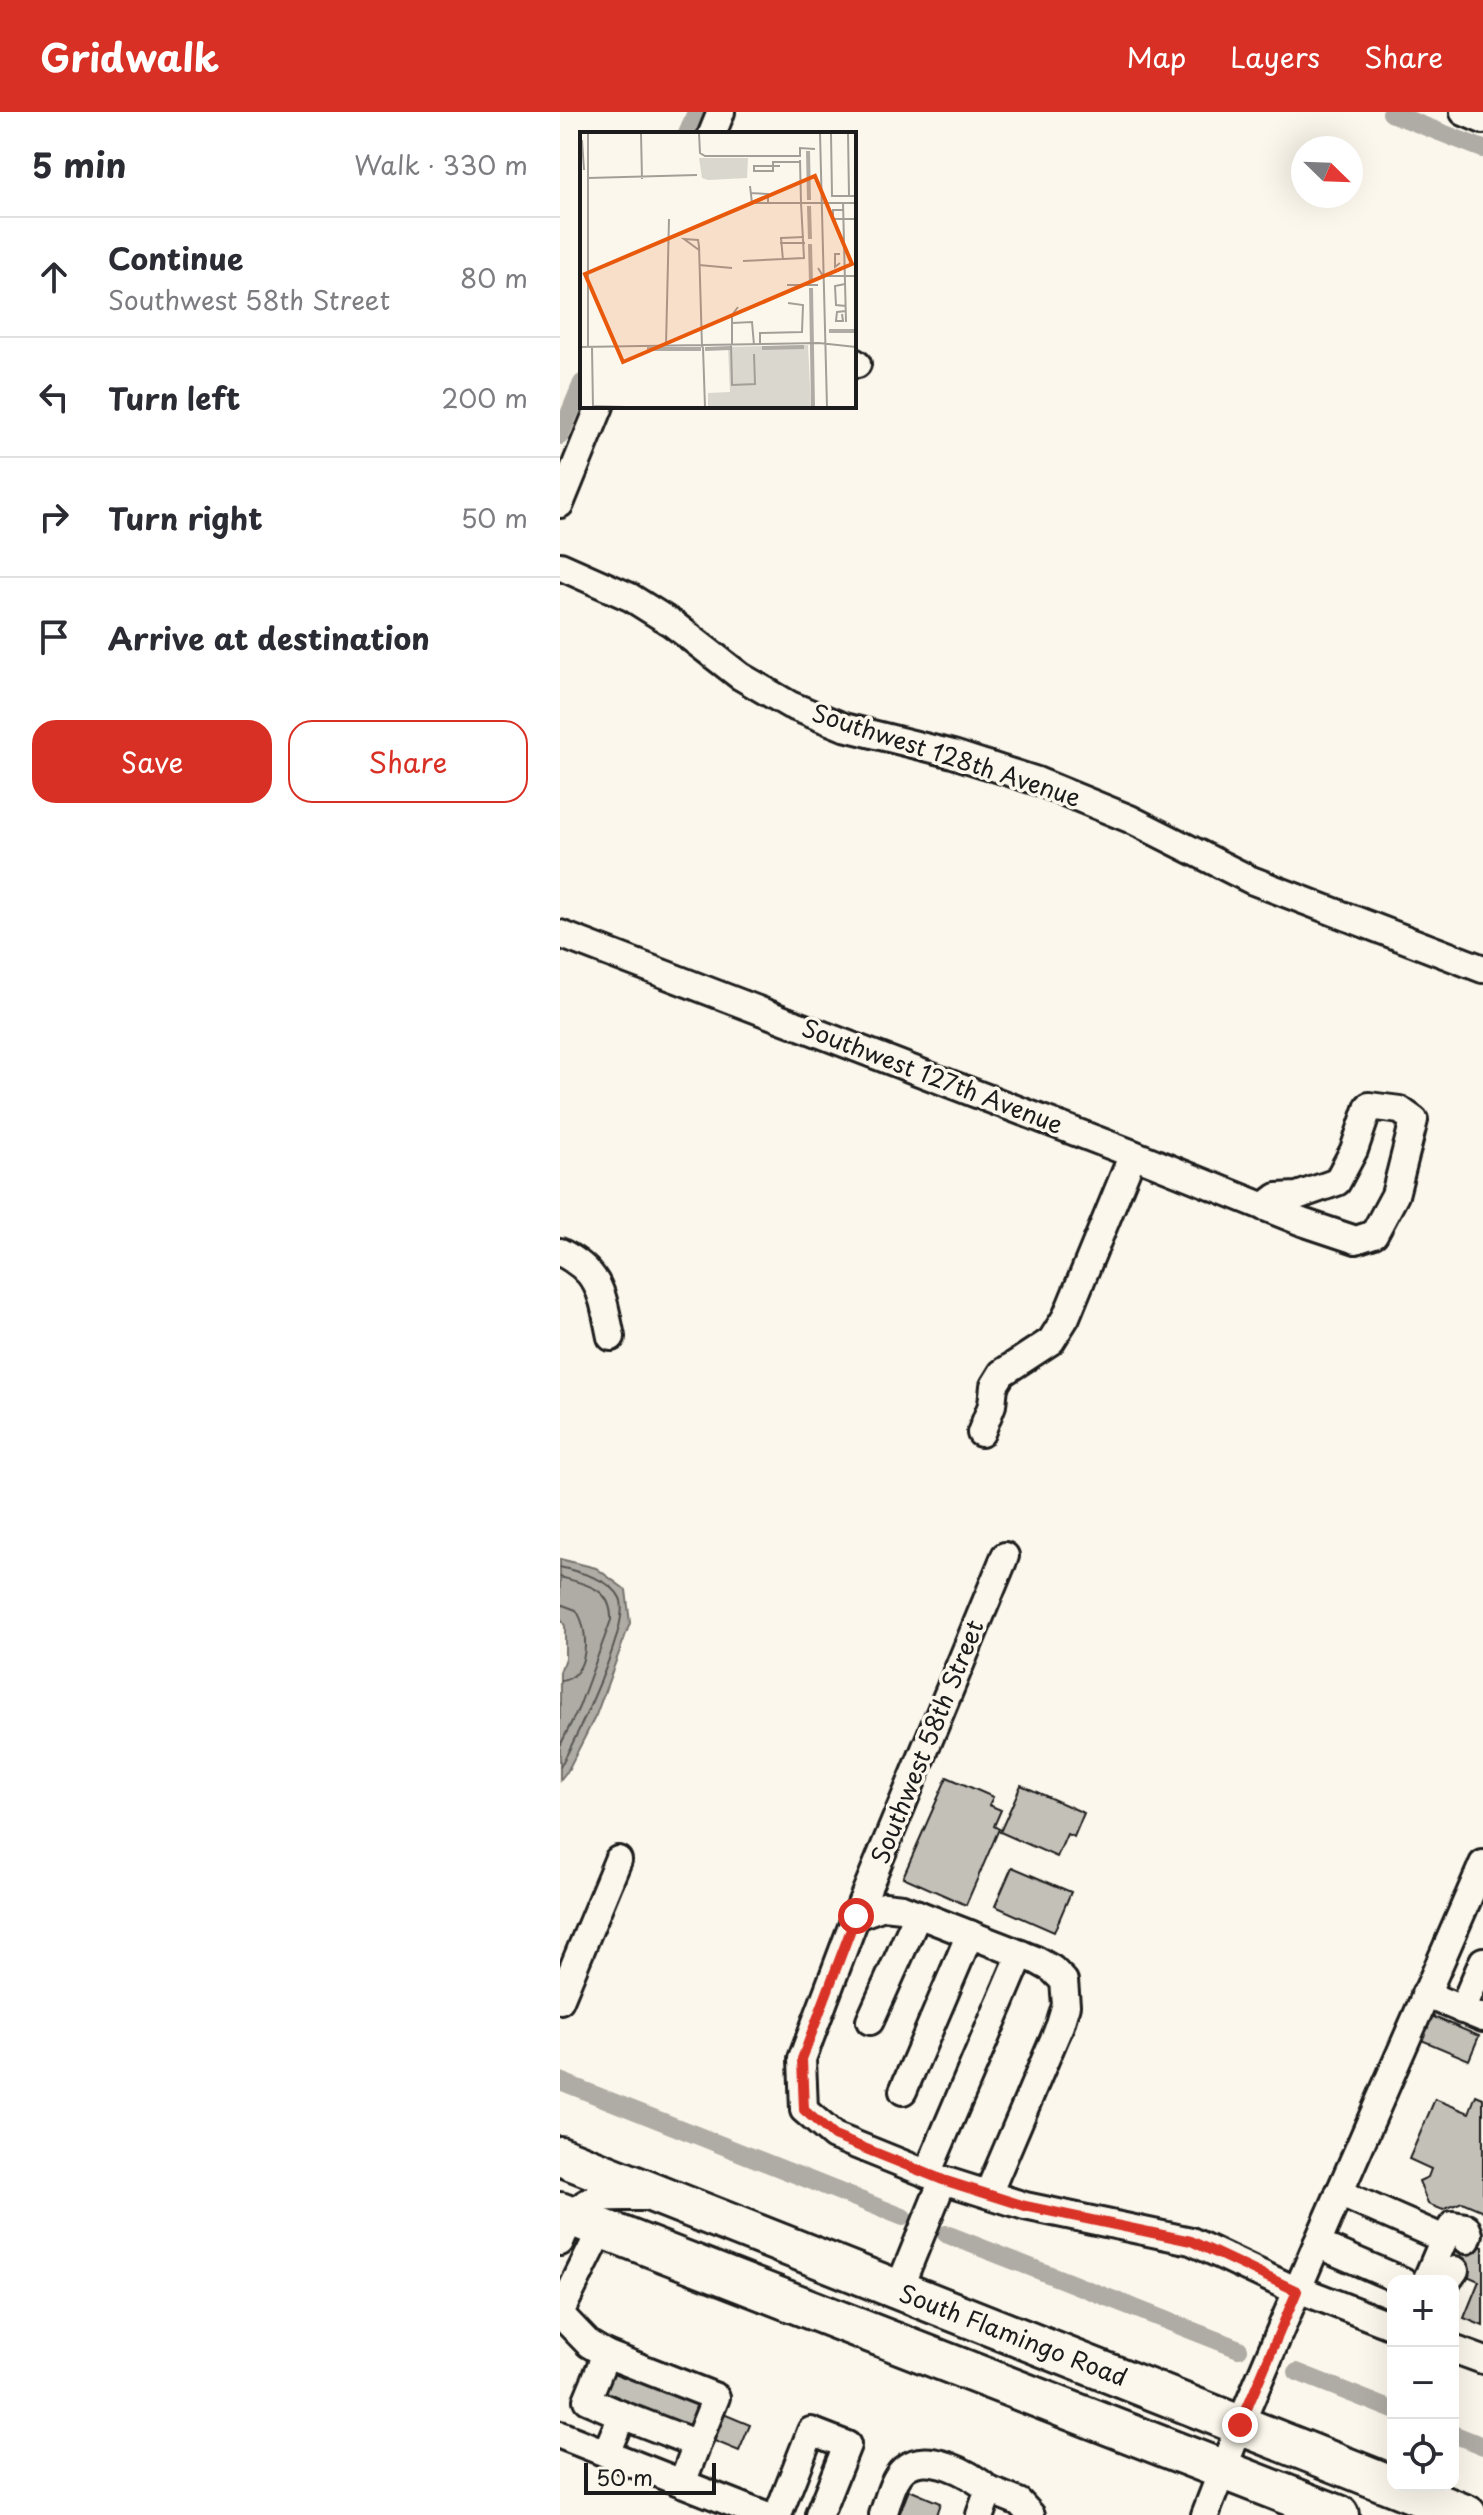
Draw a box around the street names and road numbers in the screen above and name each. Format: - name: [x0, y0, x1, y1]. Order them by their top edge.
- street label: Southwest 128th Avenue: [808, 694, 1086, 815]
- street label: Southwest 127th Avenue: [797, 1009, 1068, 1142]
- street label: Southwest 58th Street: [861, 1614, 992, 1869]
- street label: South Flamingo Road: [894, 2274, 1133, 2394]

